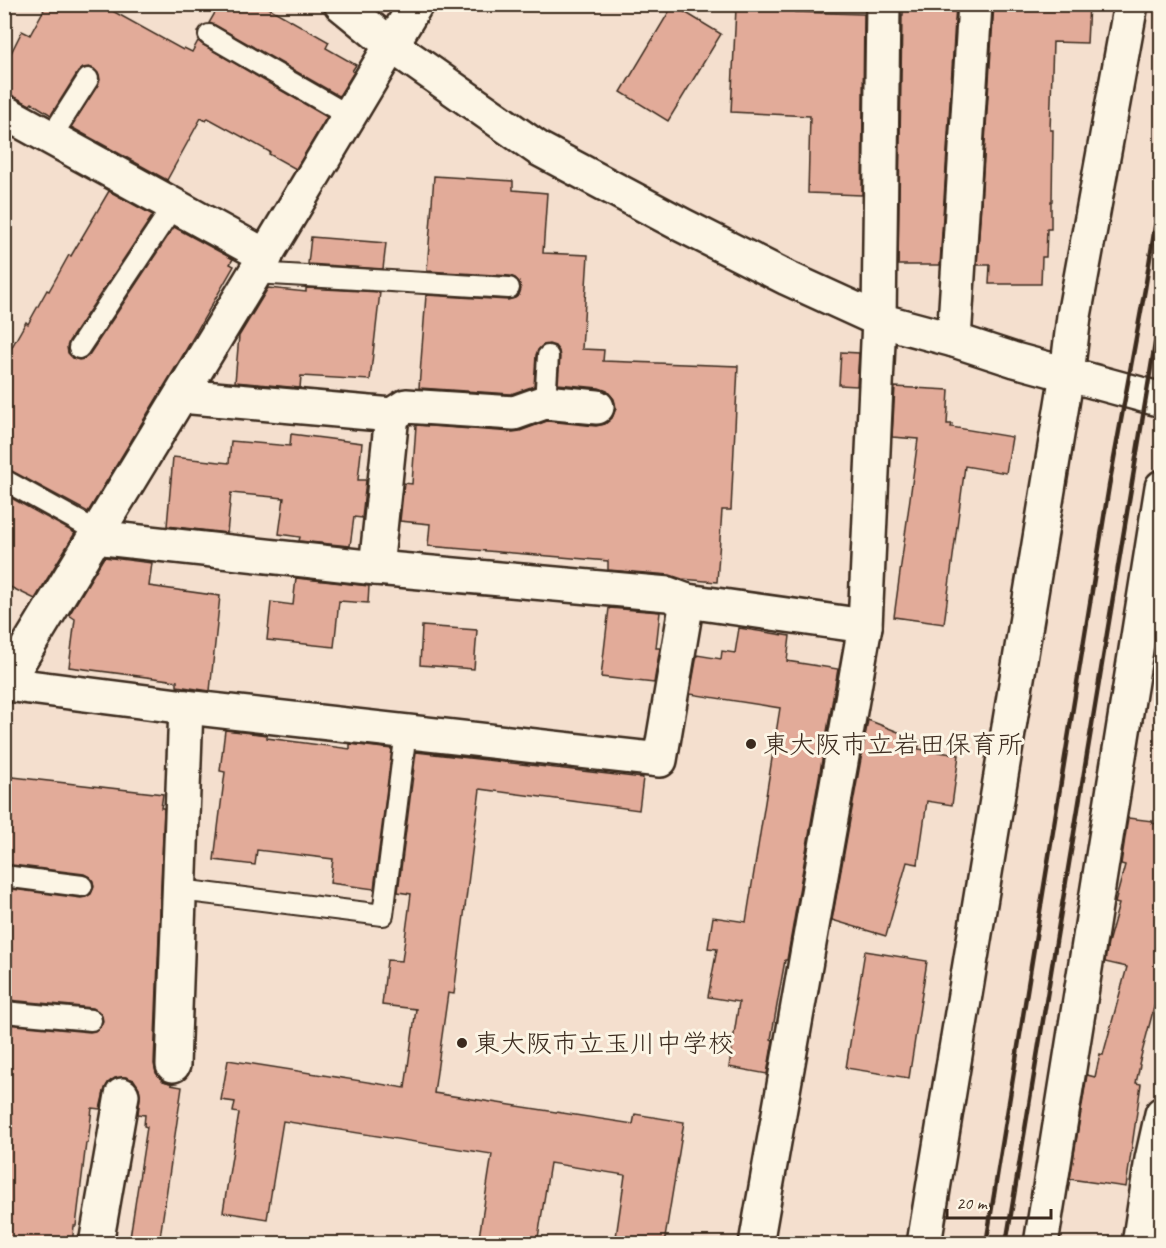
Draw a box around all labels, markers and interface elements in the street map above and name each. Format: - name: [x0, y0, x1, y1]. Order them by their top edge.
- place label: 東大阪市立岩田保育所: [763, 728, 1023, 761]
- marker: 東大阪市立岩田保育所: [744, 737, 758, 751]
- place label: 東大阪市立玉川中学校: [474, 1027, 734, 1060]
- marker: 東大阪市立玉川中学校: [455, 1036, 469, 1050]
- scale bar: [947, 1182, 1050, 1220]
- text: 20 m: [956, 1192, 989, 1214]

